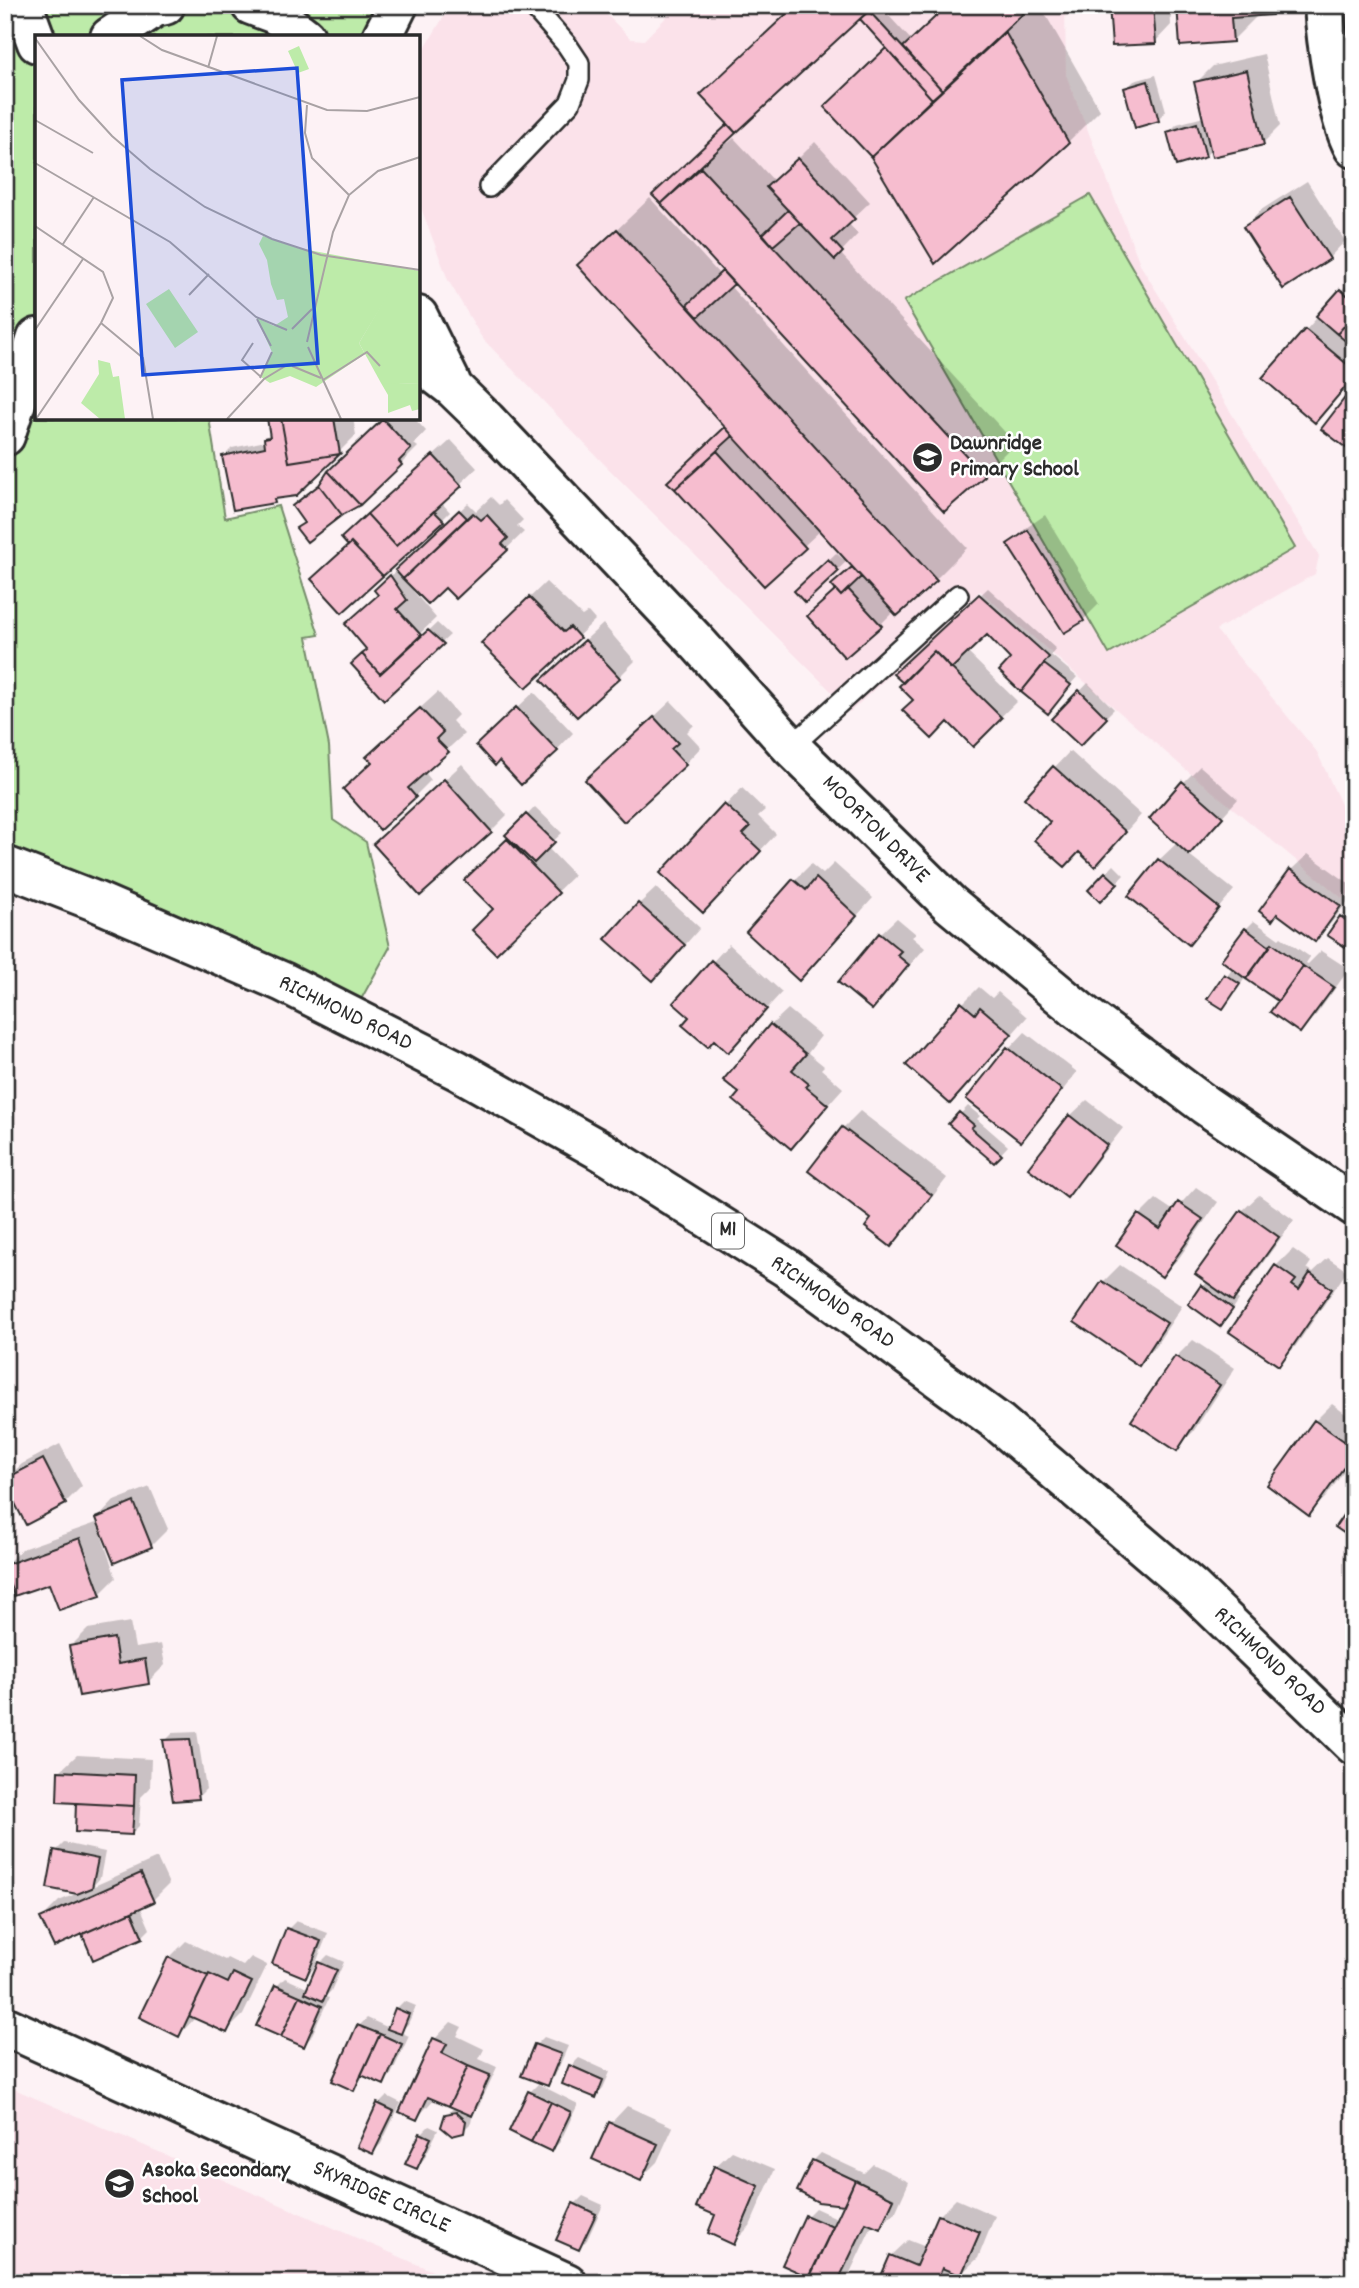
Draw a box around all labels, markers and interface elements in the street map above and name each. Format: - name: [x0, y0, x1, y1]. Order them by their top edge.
- inset map: [35, 35, 420, 420]
- place label: Dawnridge Primary School: [950, 428, 1079, 487]
- school or university icon: Dawnridge Primary School: [910, 440, 944, 474]
- street label: MOORTON DRIVE: [813, 768, 937, 892]
- street label: RICHMOND ROAD: [272, 967, 418, 1061]
- road number: M1: [712, 1214, 744, 1248]
- street label: RICHMOND ROAD: [763, 1248, 901, 1358]
- street label: RICHMOND ROAD: [1205, 1600, 1333, 1724]
- street label: SKYRIDGE CIRCLE: [307, 2153, 456, 2243]
- place label: Asoka Secondary School: [142, 2155, 291, 2214]
- school or university icon: Asoka Secondary School: [102, 2167, 136, 2201]

